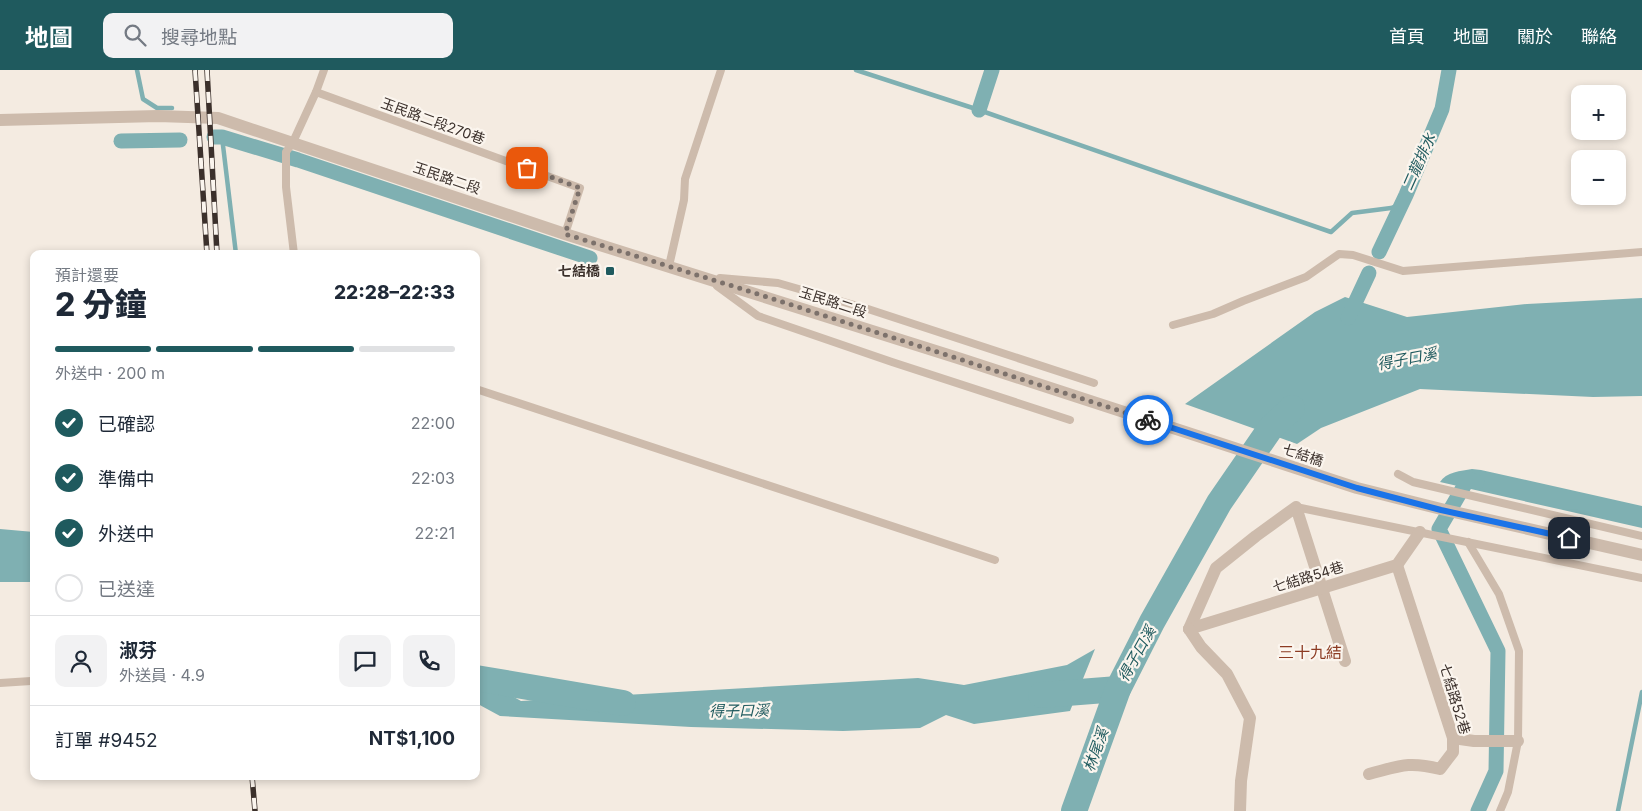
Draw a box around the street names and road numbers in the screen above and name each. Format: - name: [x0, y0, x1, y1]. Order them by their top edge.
- street label: 玉民路二段270巷: [379, 94, 487, 147]
- street label: 玉民路二段: [411, 158, 483, 197]
- street label: 玉民路二段: [797, 283, 869, 320]
- street label: 七結橋: [1281, 440, 1326, 469]
- street label: 七結路54巷: [1270, 558, 1346, 595]
- street label: 七結路52巷: [1437, 661, 1474, 736]

